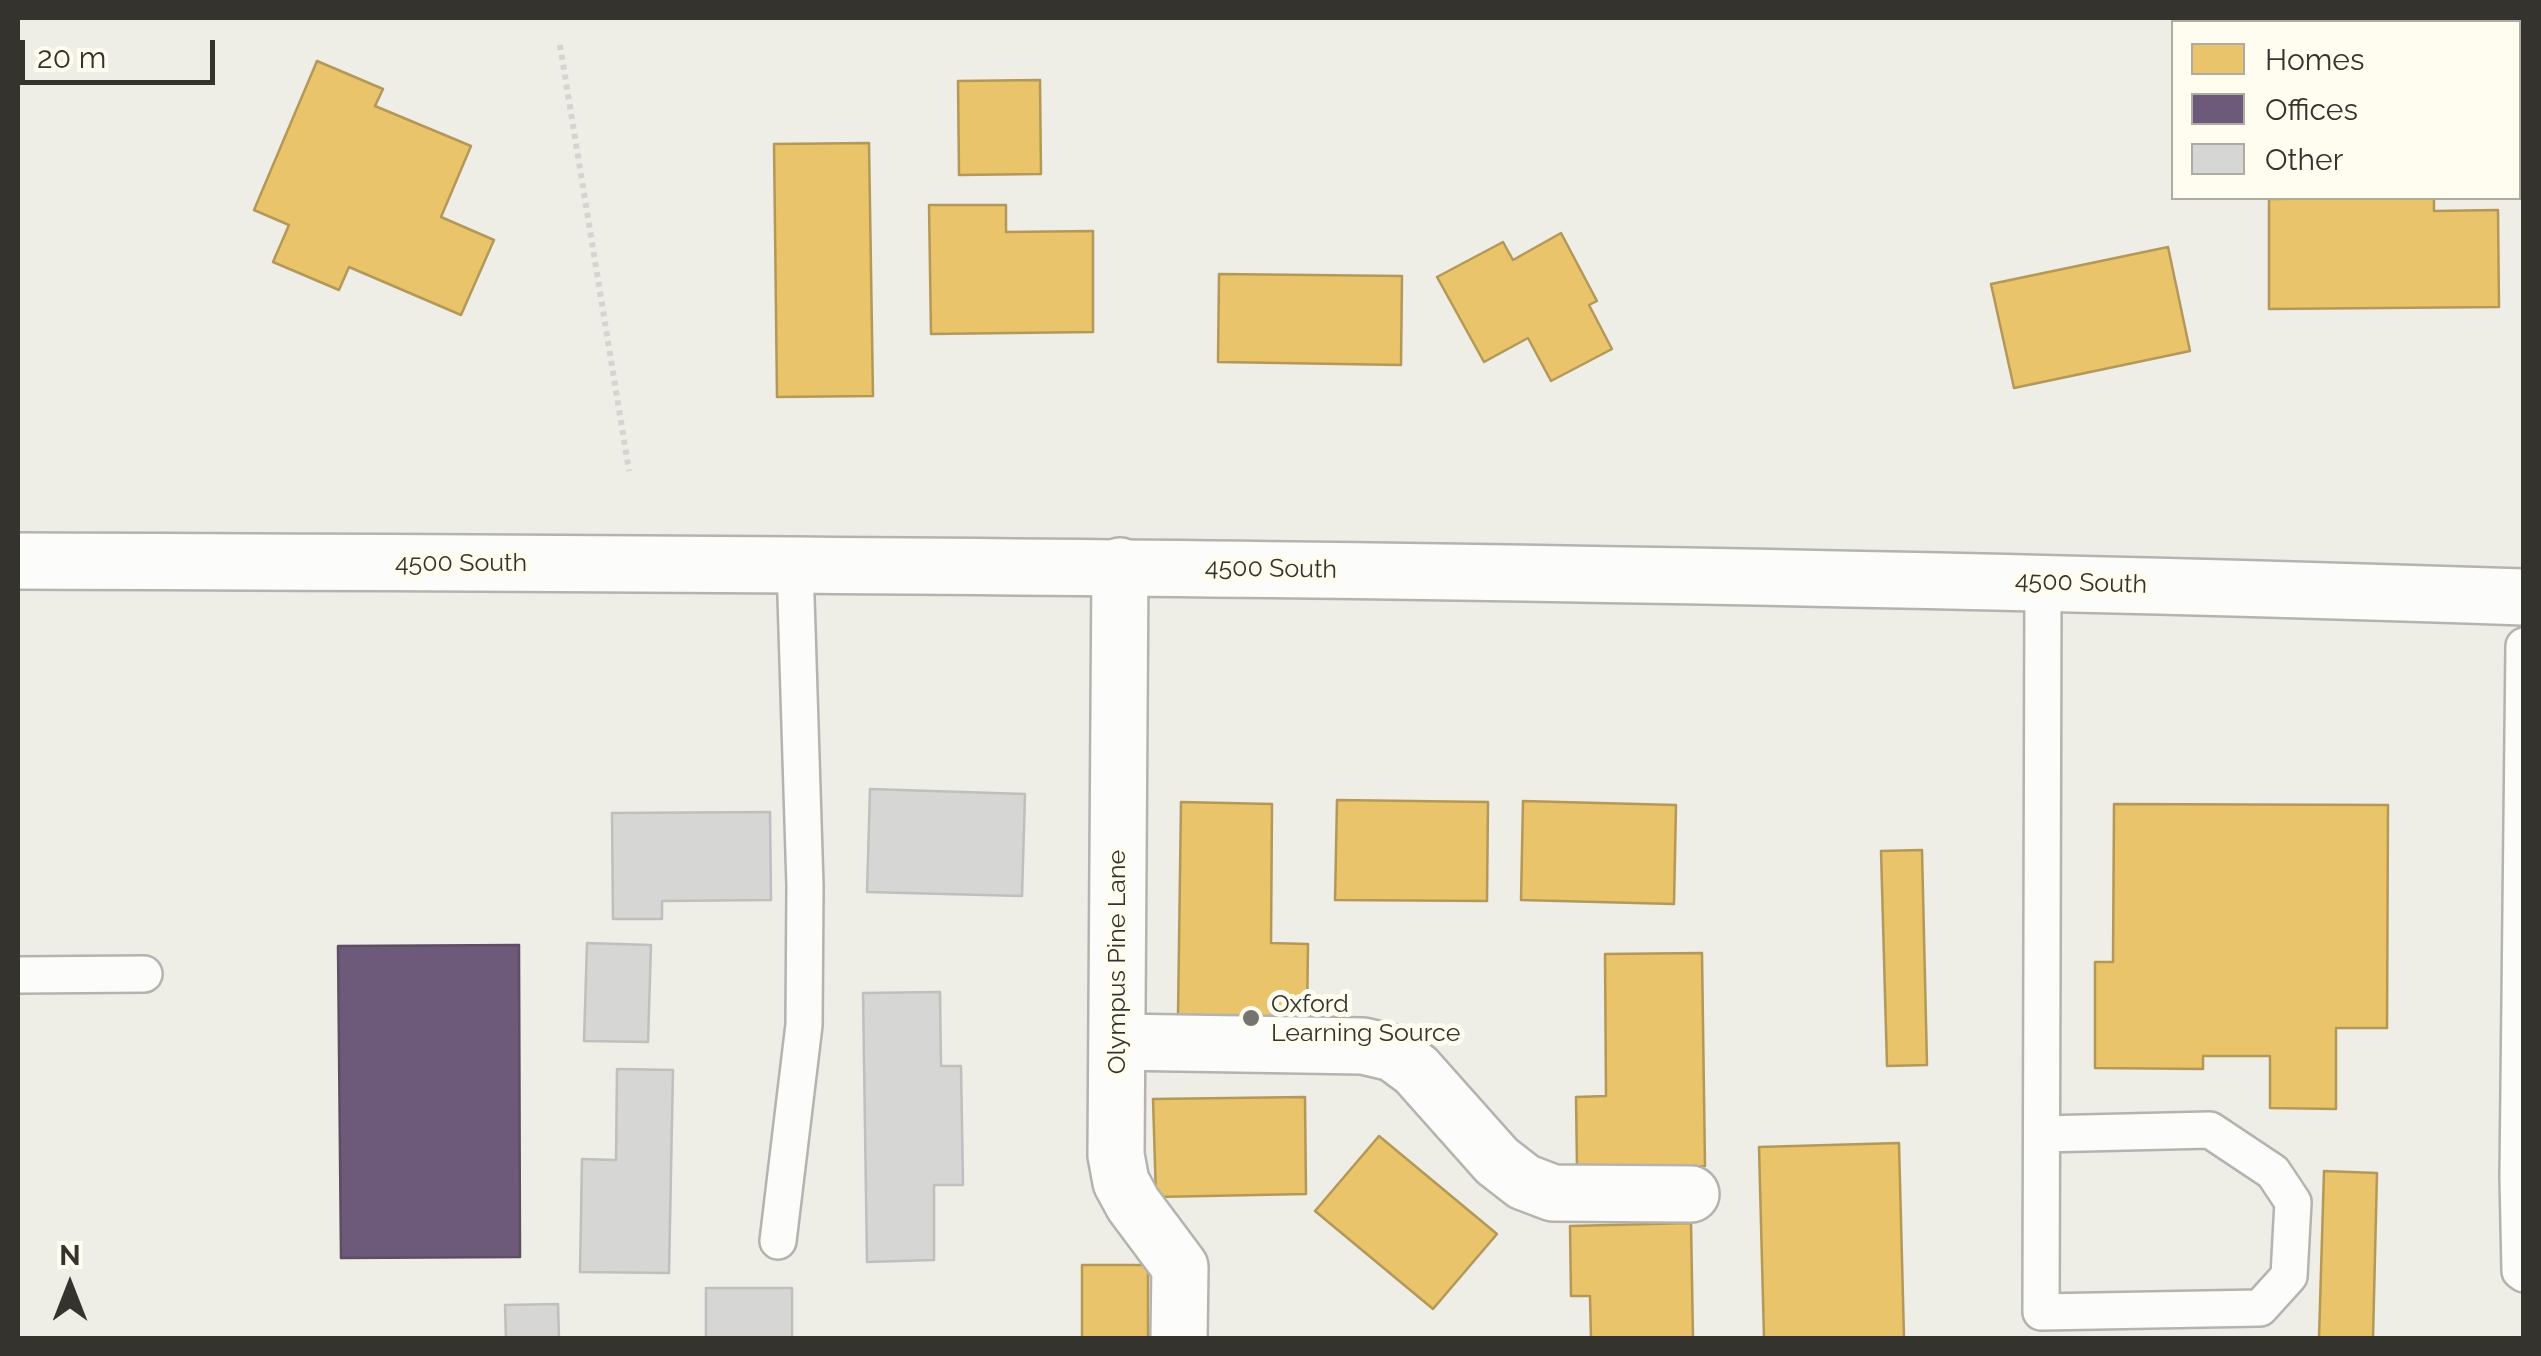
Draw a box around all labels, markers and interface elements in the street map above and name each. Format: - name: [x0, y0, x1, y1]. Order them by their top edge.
- scale bar: [25, 20, 220, 82]
- legend: [2171, 20, 2521, 200]
- text: 20 m: [37, 40, 106, 75]
- text: Homes: [2265, 42, 2364, 77]
- text: Offices: [2265, 92, 2358, 127]
- text: Other: [2265, 142, 2343, 177]
- street label: 4500 South: [395, 548, 527, 578]
- street label: 4500 South: [1205, 553, 1337, 585]
- street label: 4500 South: [2014, 566, 2148, 600]
- street label: Olympus Pine Lane: [1102, 850, 1132, 1074]
- place label: Oxford Learning Source: [1271, 989, 1460, 1048]
- marker: Oxford Learning Source: [1240, 1007, 1262, 1029]
- north arrow: [20, 1236, 120, 1336]
- text: N: [59, 1239, 81, 1272]

